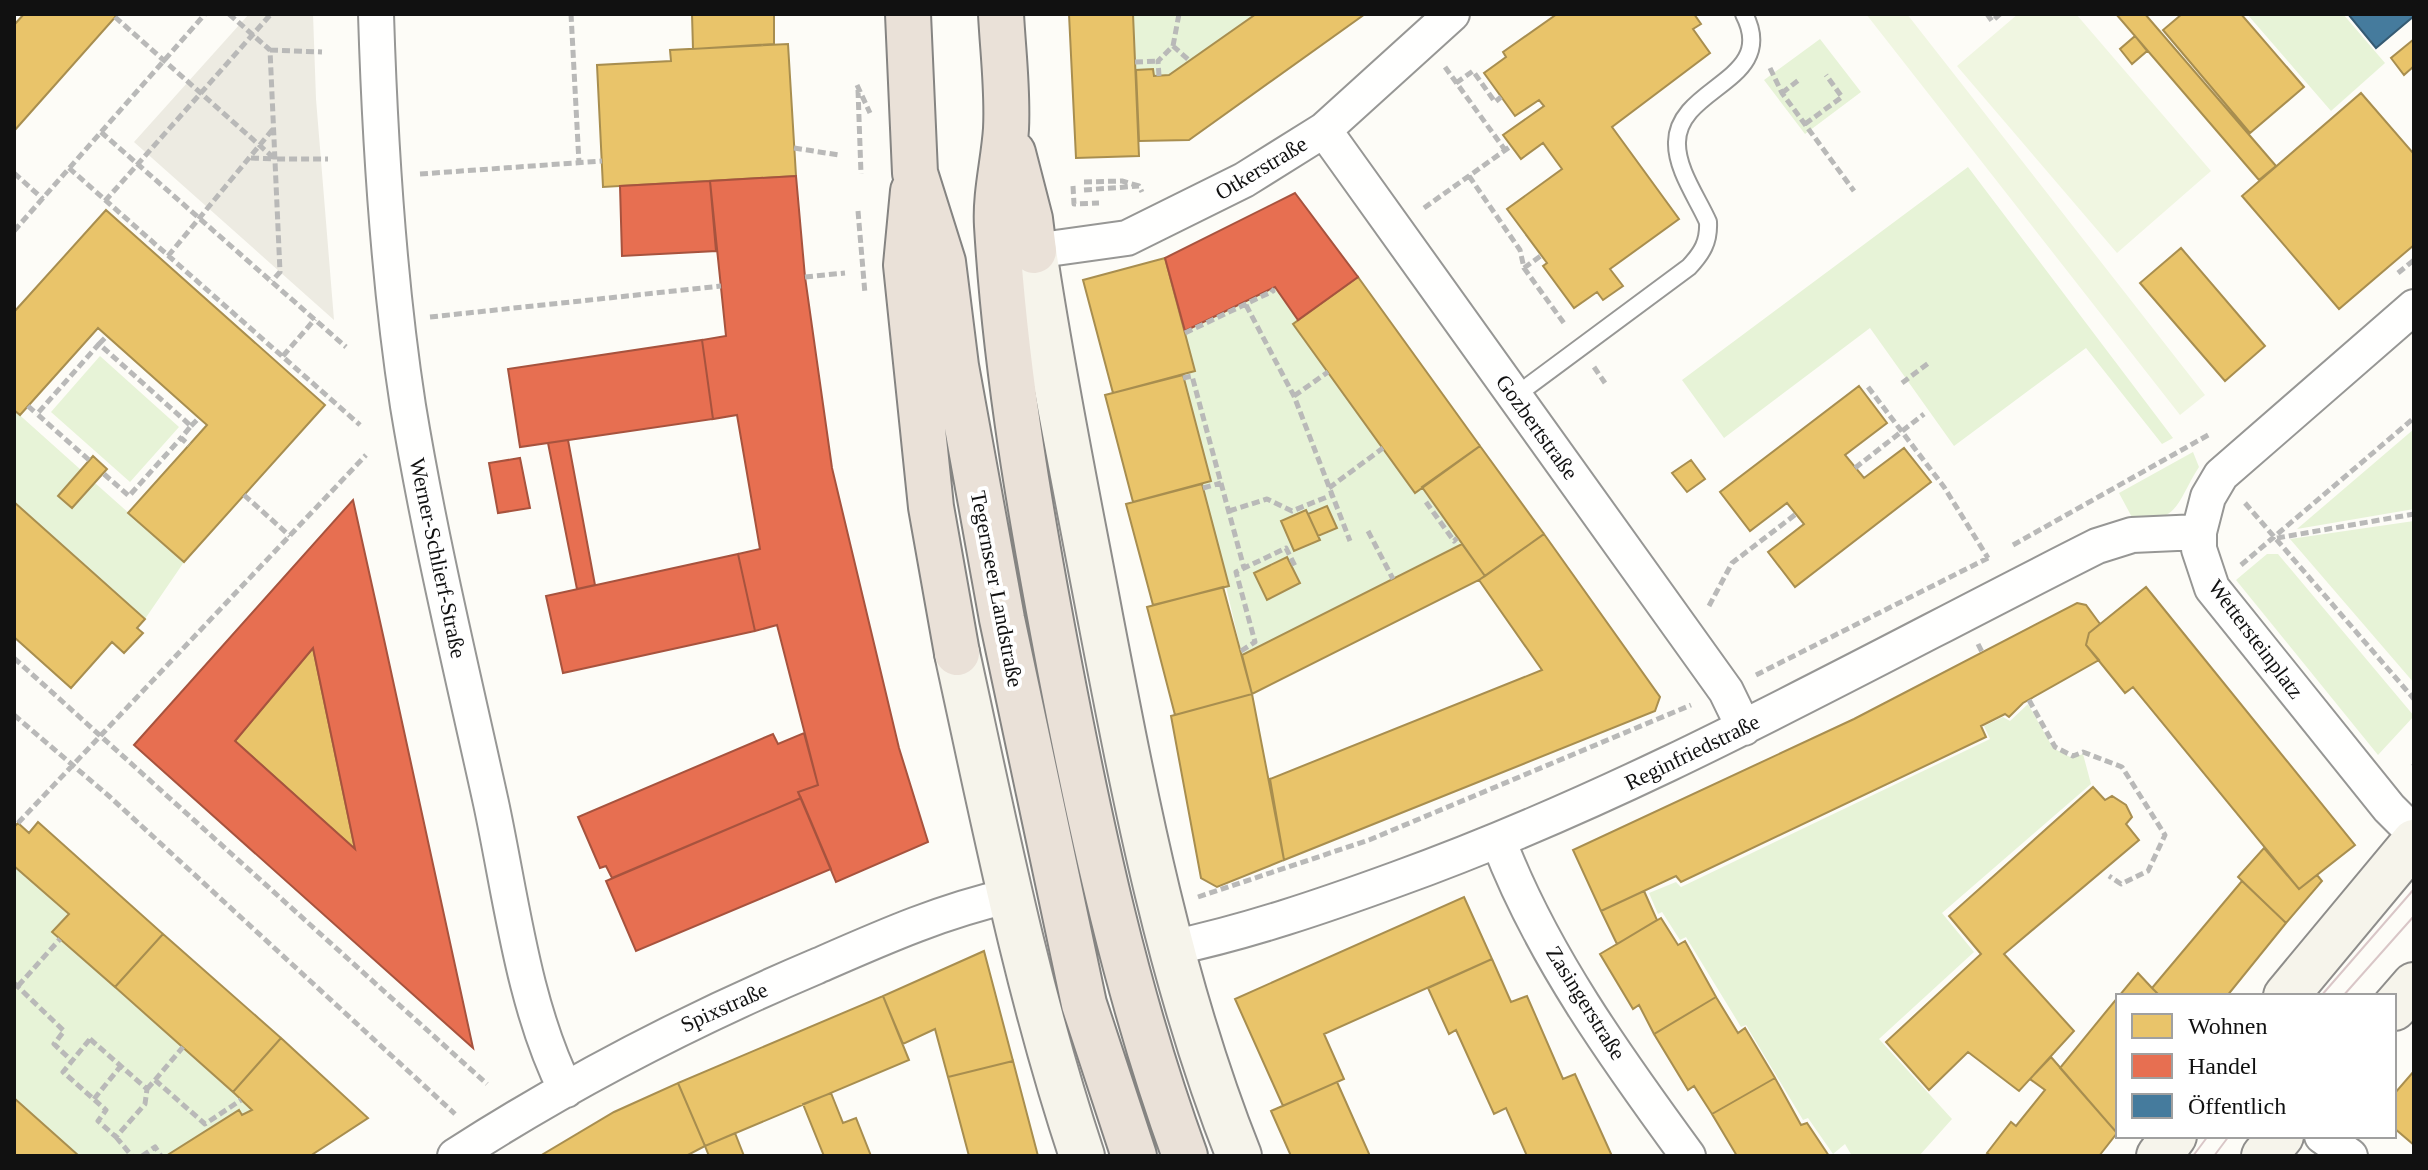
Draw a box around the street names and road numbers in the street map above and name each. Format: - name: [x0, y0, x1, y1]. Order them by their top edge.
- street label: Otkerstraße: [1211, 131, 1311, 205]
- street label: Gozbertstraße: [1491, 370, 1583, 484]
- street label: Werner-Schlierf-Straße: [405, 456, 471, 660]
- street label: Tegernseer Landstraße: [966, 489, 1028, 689]
- street label: Wettersteinplatz: [2203, 575, 2309, 704]
- street label: Reginfriedstraße: [1621, 709, 1763, 795]
- street label: Zasingerstraße: [1541, 941, 1631, 1065]
- street label: Spixstraße: [676, 977, 772, 1037]

